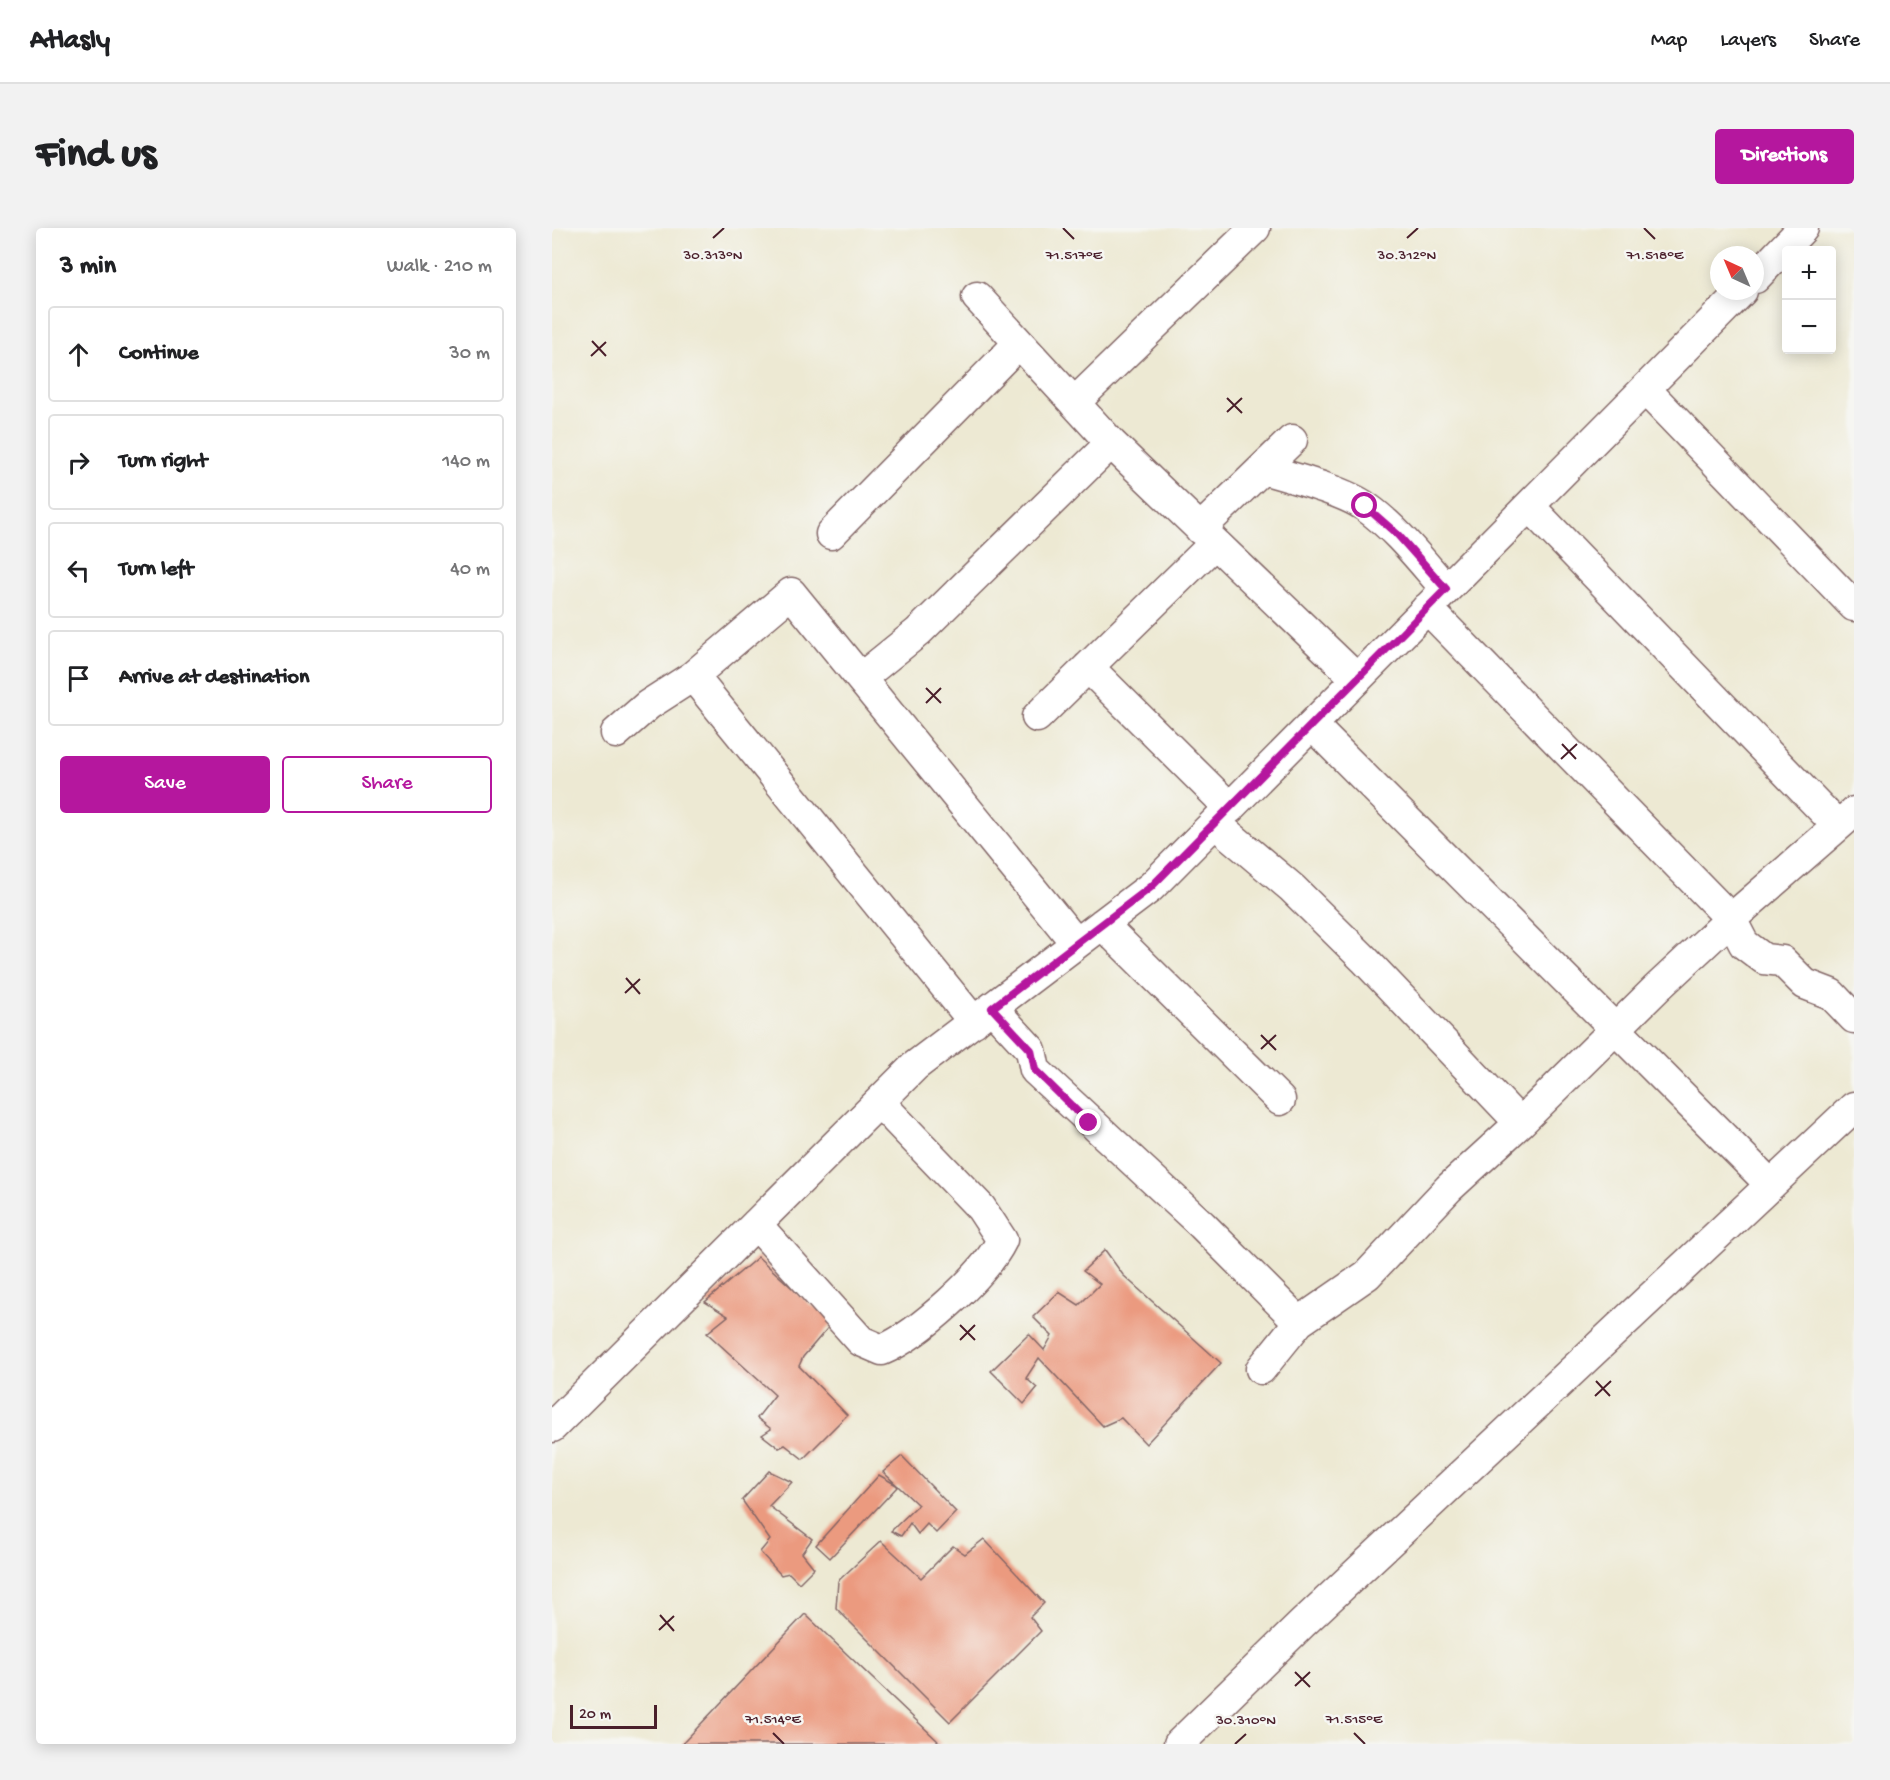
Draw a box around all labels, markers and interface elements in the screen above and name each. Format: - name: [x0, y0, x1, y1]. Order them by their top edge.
- text: Atlasly: [30, 25, 110, 58]
- text: Map: [1651, 29, 1687, 54]
- text: Layers: [1720, 29, 1776, 54]
- text: Share: [1809, 29, 1860, 54]
- button: Directions: [1715, 129, 1854, 184]
- text: Find us: [36, 132, 156, 181]
- north arrow: [1710, 246, 1764, 300]
- map controls: [1782, 246, 1836, 354]
- button: +: [1782, 246, 1836, 300]
- text: 30.313°N: [682, 247, 743, 265]
- text: 71.517°E: [1045, 247, 1103, 265]
- text: 30.312°N: [1377, 247, 1437, 265]
- text: 71.518°E: [1626, 247, 1684, 265]
- text: 3 min: [60, 252, 116, 283]
- text: Walk · 210 m: [387, 256, 492, 279]
- button: −: [1782, 300, 1836, 354]
- icon: ahead: [62, 338, 95, 371]
- text: Continue: [119, 341, 199, 367]
- text: 30 m: [449, 343, 490, 366]
- icon: right: [62, 446, 95, 479]
- text: Turn right: [119, 449, 207, 475]
- text: 140 m: [442, 451, 490, 474]
- route start: [1351, 492, 1377, 518]
- icon: left: [62, 554, 95, 587]
- text: Turn left: [119, 557, 193, 583]
- text: 40 m: [450, 559, 490, 582]
- icon: arrive: [62, 662, 95, 695]
- text: Arrive at destination: [119, 665, 309, 691]
- button: Save: [60, 756, 270, 813]
- button: Share: [282, 756, 492, 813]
- route end: [1075, 1109, 1101, 1135]
- scale bar: [570, 1702, 657, 1730]
- text: 20 m: [579, 1706, 611, 1725]
- text: 71.514°E: [744, 1711, 802, 1729]
- text: 71.515°E: [1325, 1711, 1383, 1729]
- text: 30.310°N: [1215, 1712, 1276, 1730]

